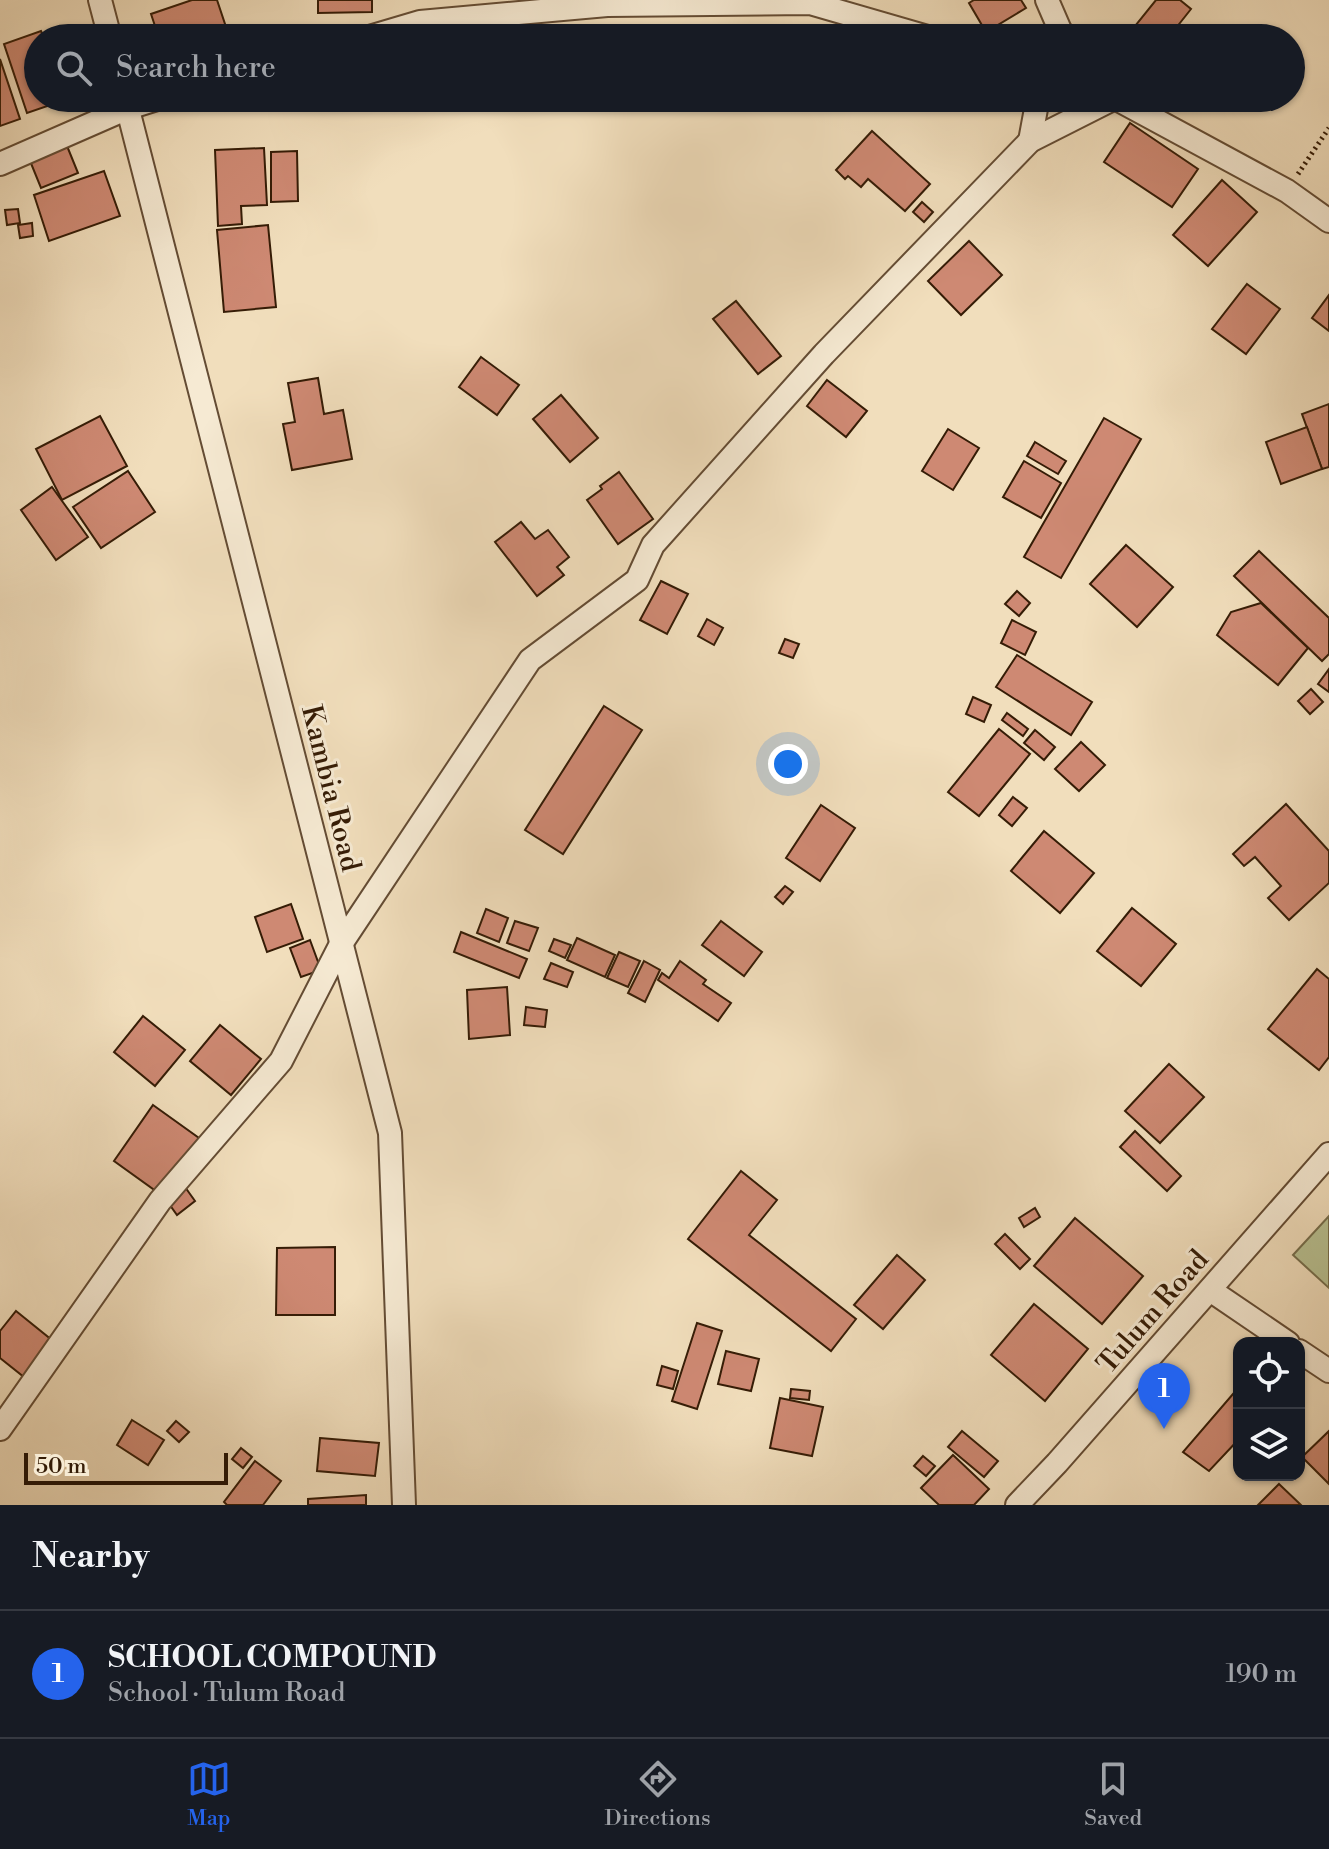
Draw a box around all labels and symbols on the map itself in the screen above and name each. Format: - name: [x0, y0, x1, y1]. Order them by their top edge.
- street label: Kambia Road: [293, 702, 368, 875]
- your location: [768, 744, 808, 784]
- street label: Tulum Road: [1090, 1243, 1217, 1381]
- pin: 1: [1138, 1363, 1190, 1429]
- scale bar: [24, 1449, 228, 1485]

